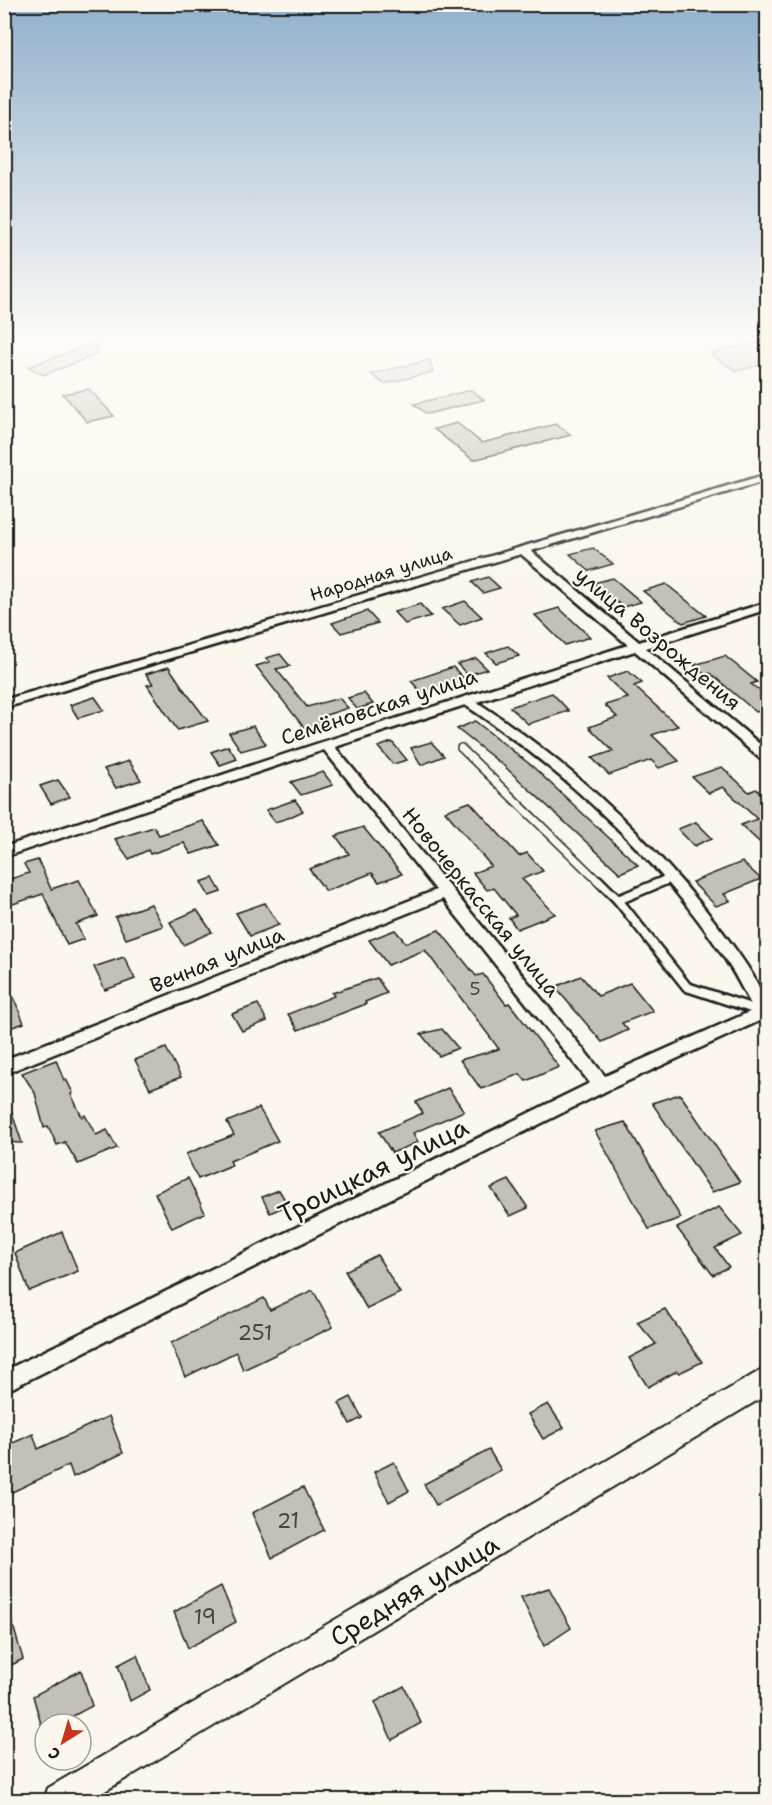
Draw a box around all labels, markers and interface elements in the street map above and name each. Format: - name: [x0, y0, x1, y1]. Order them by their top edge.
- street label: Народная улица: [307, 541, 455, 607]
- street label: улица Возрождения: [569, 561, 747, 717]
- street label: Семёновская улица: [277, 662, 481, 752]
- street label: Новочеркасская улица: [396, 801, 566, 1003]
- street label: Вечная улица: [146, 920, 288, 1000]
- house number: 5: [469, 977, 481, 1001]
- street label: Троицкая улица: [272, 1109, 474, 1231]
- house number: 251: [237, 1319, 273, 1347]
- house number: 21: [277, 1507, 299, 1535]
- street label: Средняя улица: [323, 1526, 505, 1654]
- house number: 19: [194, 1603, 216, 1631]
- north arrow: [33, 1712, 93, 1772]
- text: С: [44, 1742, 65, 1765]

